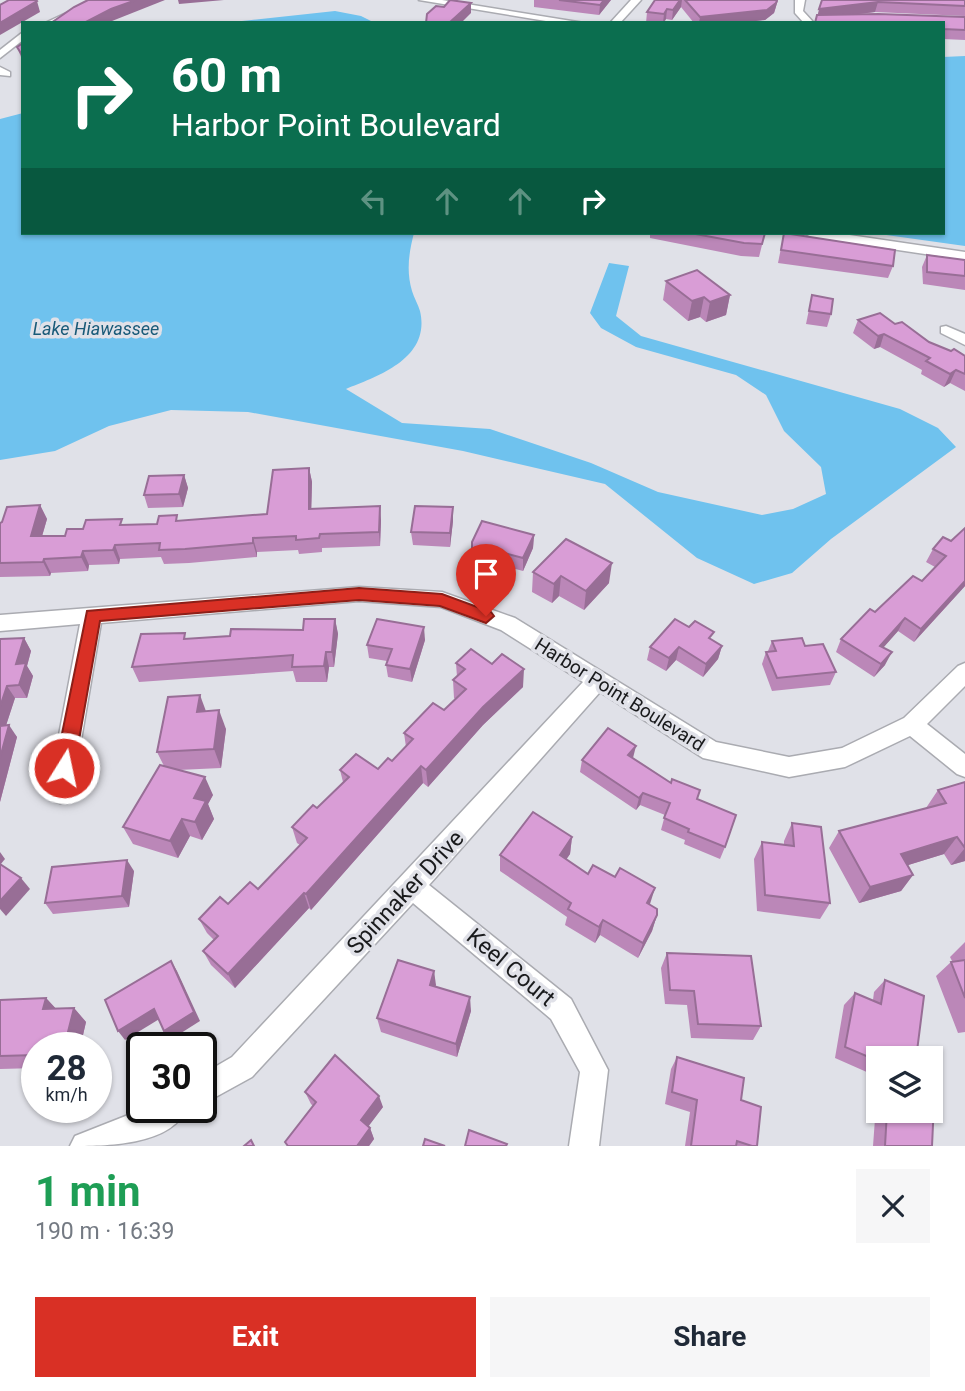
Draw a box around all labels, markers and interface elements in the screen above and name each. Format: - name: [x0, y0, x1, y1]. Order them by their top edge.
- text: 60 m: [171, 47, 282, 104]
- icon: right: [56, 49, 147, 140]
- text: Harbor Point Boulevard: [171, 106, 501, 144]
- icon: left: [355, 182, 393, 220]
- icon: ahead: [428, 182, 466, 220]
- icon: ahead: [501, 182, 539, 220]
- icon: right: [574, 182, 612, 220]
- water label: Lake Hiawassee: [33, 318, 159, 339]
- pin: [456, 544, 516, 616]
- icon: arrive: [467, 555, 505, 593]
- street label: Harbor Point Boulevard: [531, 633, 709, 756]
- position arrow: [27, 731, 101, 805]
- street label: Spinnaker Drive: [341, 825, 469, 960]
- street label: Keel Court: [461, 923, 560, 1012]
- speed limit sign: 30: [126, 1032, 217, 1123]
- map controls: [866, 1046, 943, 1123]
- button: layers: [866, 1046, 943, 1123]
- text: 28: [46, 1048, 87, 1089]
- text: km/h: [45, 1084, 88, 1105]
- text: 1 min: [35, 1167, 141, 1216]
- button: close: [856, 1169, 930, 1243]
- text: 190 m · 16:39: [35, 1218, 174, 1245]
- button: Exit: [35, 1297, 476, 1377]
- button: Share: [490, 1297, 930, 1377]

